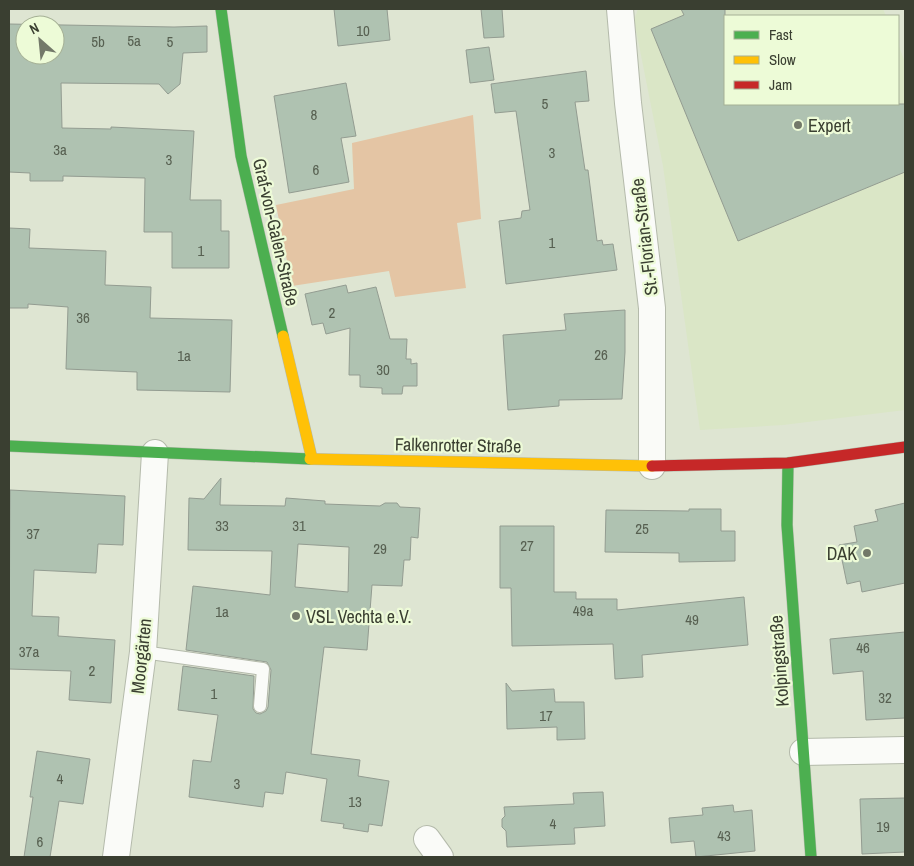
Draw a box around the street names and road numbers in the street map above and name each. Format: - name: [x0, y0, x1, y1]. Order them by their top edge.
- street label: Graf-von-Galen-Straße: [247, 156, 305, 308]
- street label: St.-Florian-Straße: [624, 177, 664, 297]
- street label: Falkenrotter Straße: [395, 431, 521, 459]
- street label: Kolpingstraße: [763, 614, 795, 708]
- street label: Moorgärten: [125, 617, 157, 695]

